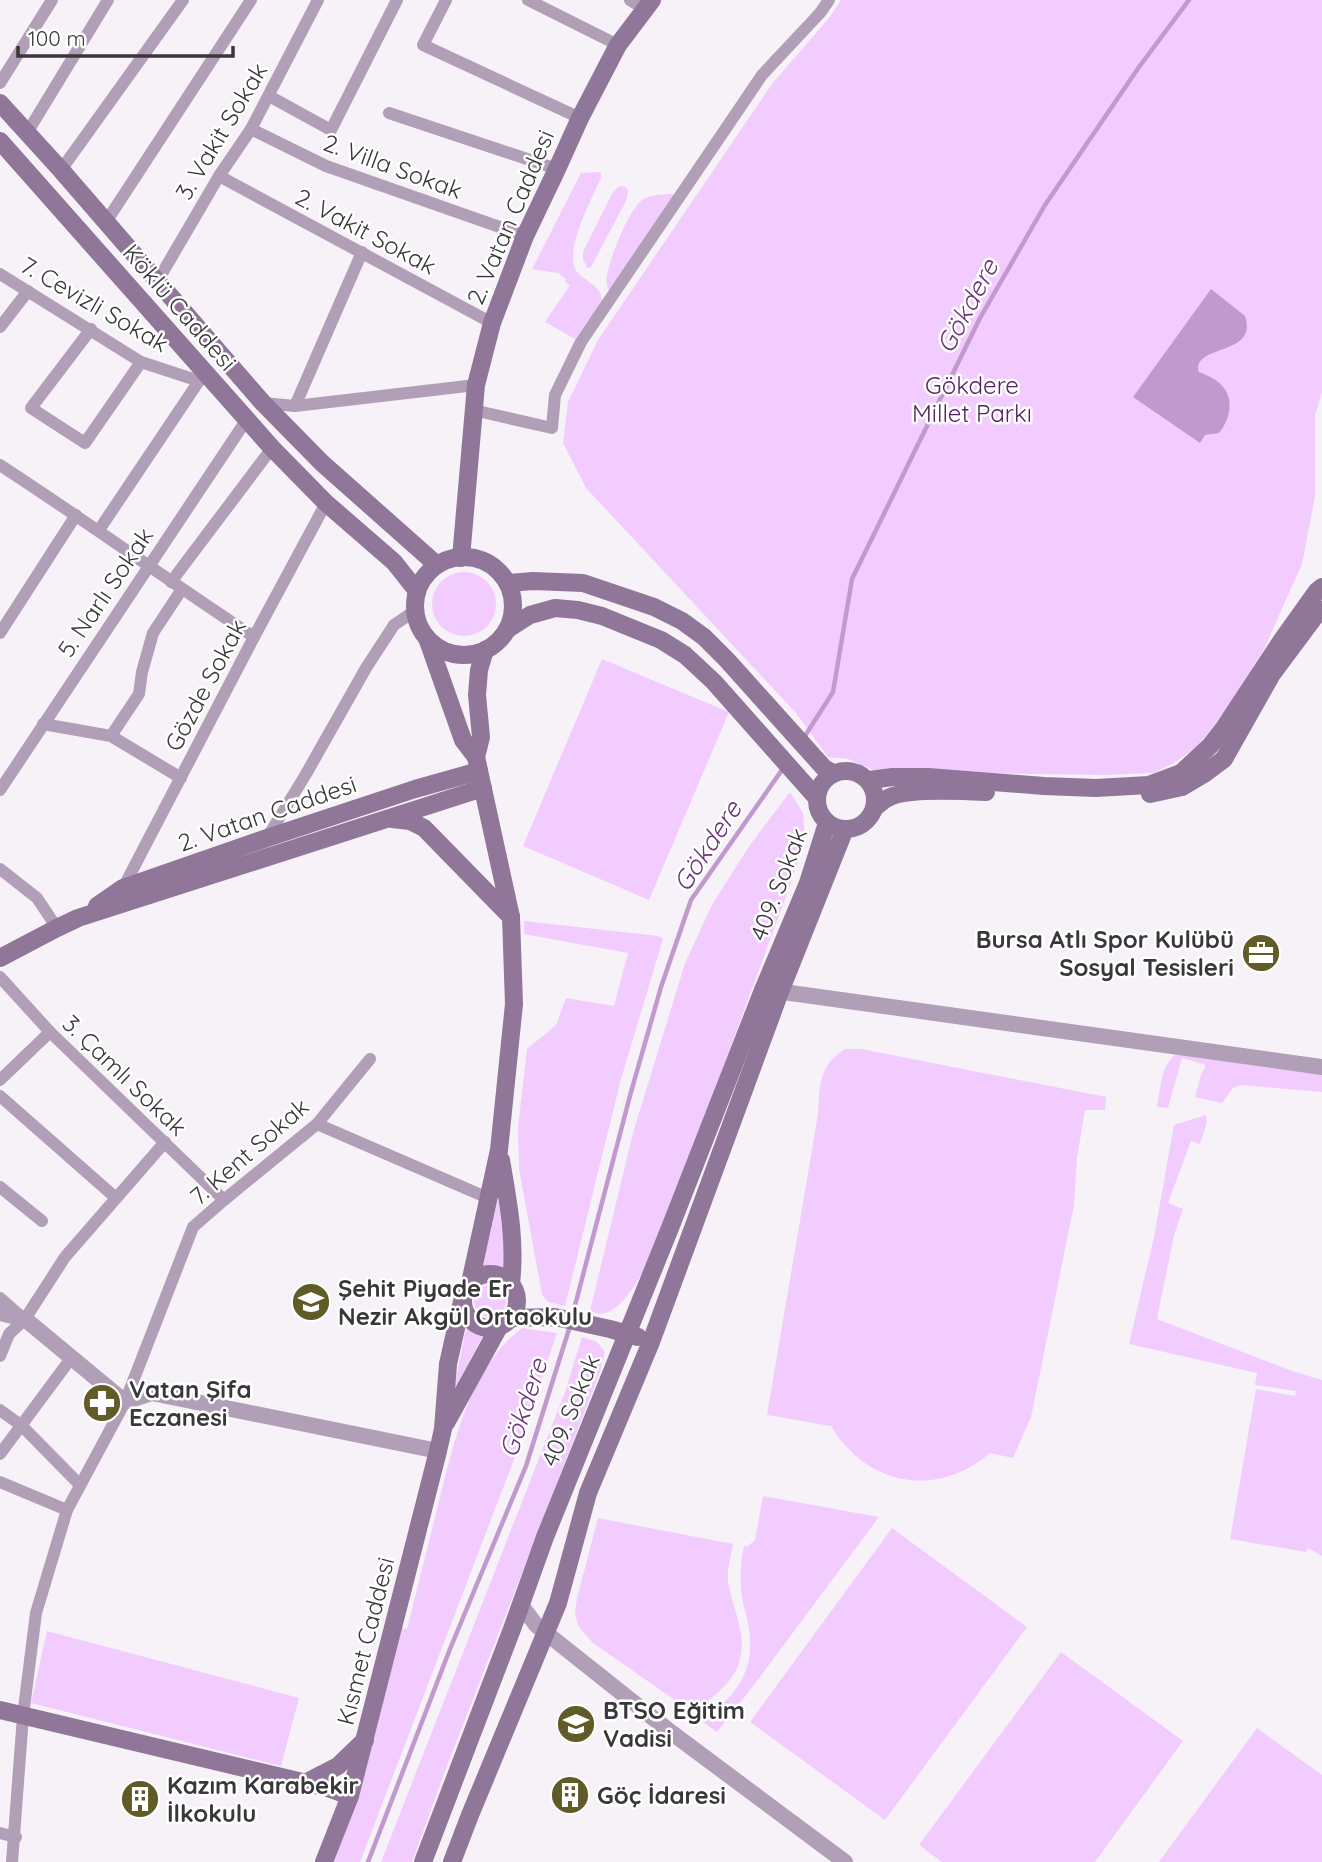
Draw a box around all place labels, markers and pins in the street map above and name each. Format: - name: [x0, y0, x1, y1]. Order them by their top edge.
- place label: Bursa Atlı Spor Kulübü Sosyal Tesisleri: [976, 924, 1234, 982]
- office icon: Bursa Atlı Spor Kulübü Sosyal Tesisleri: [1240, 932, 1282, 974]
- place label: Şehit Piyade Er Nezir Akgül Ortaokulu: [338, 1273, 592, 1331]
- school or university icon: Şehit Piyade Er Nezir Akgül Ortaokulu: [290, 1281, 332, 1323]
- place label: Vatan Şifa Eczanesi: [129, 1374, 252, 1432]
- pharmacy icon: Vatan Şifa Eczanesi: [81, 1382, 123, 1424]
- place label: BTSO Eğitim Vadisi: [603, 1695, 745, 1753]
- school or university icon: BTSO Eğitim Vadisi: [555, 1703, 597, 1745]
- place label: Kazım Karabekir İlkokulu: [167, 1770, 359, 1828]
- building icon: Göç İdaresi: [549, 1774, 591, 1816]
- building icon: Kazım Karabekir İlkokulu: [119, 1778, 161, 1820]
- place label: Göç İdaresi: [597, 1780, 726, 1810]

